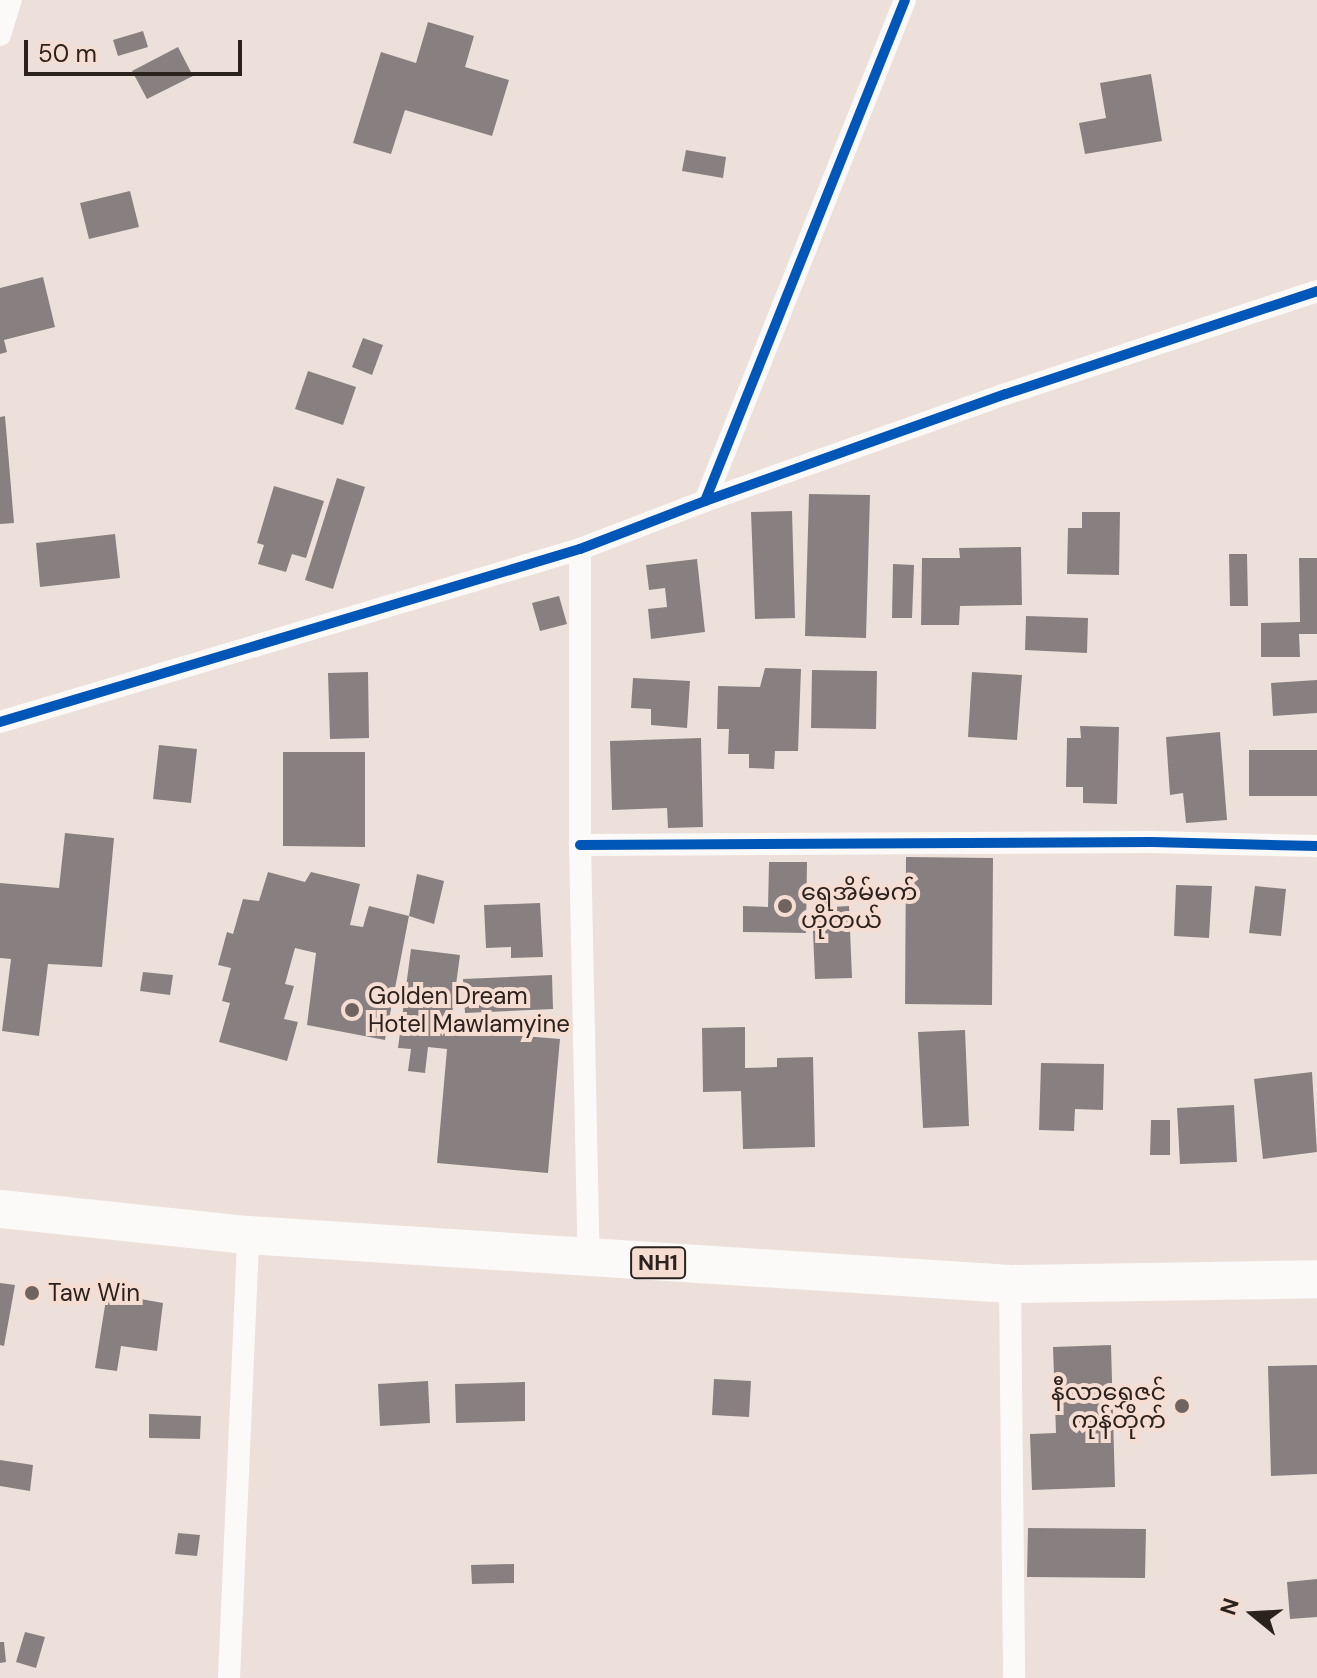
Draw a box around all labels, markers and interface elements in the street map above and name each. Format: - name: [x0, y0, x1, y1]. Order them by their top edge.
- scale bar: [28, 24, 246, 74]
- text: 50 m: [38, 38, 97, 69]
- place label: ရွှေအိမ်မက် ဟိုတယ်: [801, 878, 917, 934]
- marker: ရွှေအိမ်မက် ဟိုတယ်: [776, 897, 794, 915]
- place label: Golden Dream Hotel Mawlamyine: [368, 982, 570, 1038]
- marker: Golden Dream Hotel Mawlamyine: [343, 1001, 361, 1019]
- road number: NH1: [630, 1245, 686, 1281]
- place label: Taw Win: [48, 1279, 140, 1307]
- marker: Taw Win: [23, 1284, 41, 1302]
- place label: နီလာရွှေဇင် ကုန်တိုက်: [1051, 1378, 1166, 1434]
- marker: နီလာရွှေဇင် ကုန်တိုက်: [1173, 1397, 1191, 1415]
- north arrow: [1213, 1574, 1293, 1654]
- text: N: [1213, 1594, 1246, 1619]

